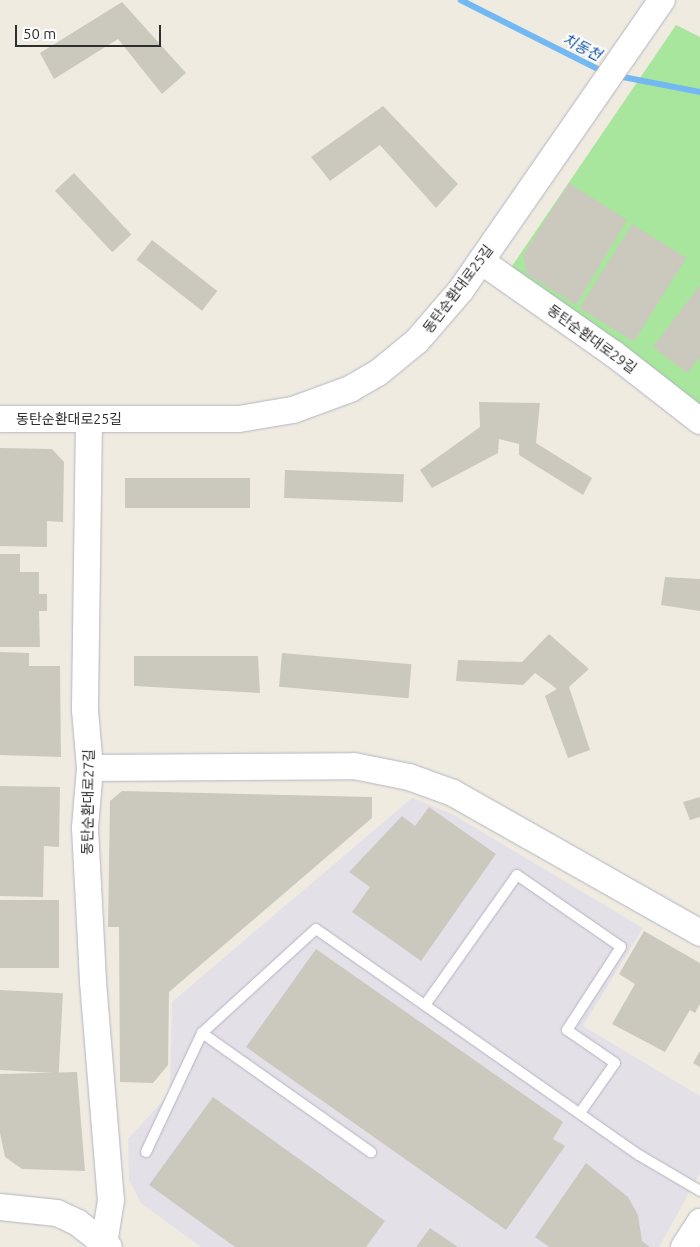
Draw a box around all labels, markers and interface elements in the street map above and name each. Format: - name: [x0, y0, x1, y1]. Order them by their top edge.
- scale bar: [18, 15, 164, 47]
- text: 50 m: [23, 25, 56, 42]
- water label: 치동천: [559, 30, 605, 64]
- street label: 동탄순환대로25길: [419, 242, 497, 336]
- street label: 동탄순환대로29길: [544, 301, 640, 377]
- street label: 동탄순환대로25길: [16, 411, 122, 427]
- street label: 동탄순환대로27길: [79, 749, 97, 855]

